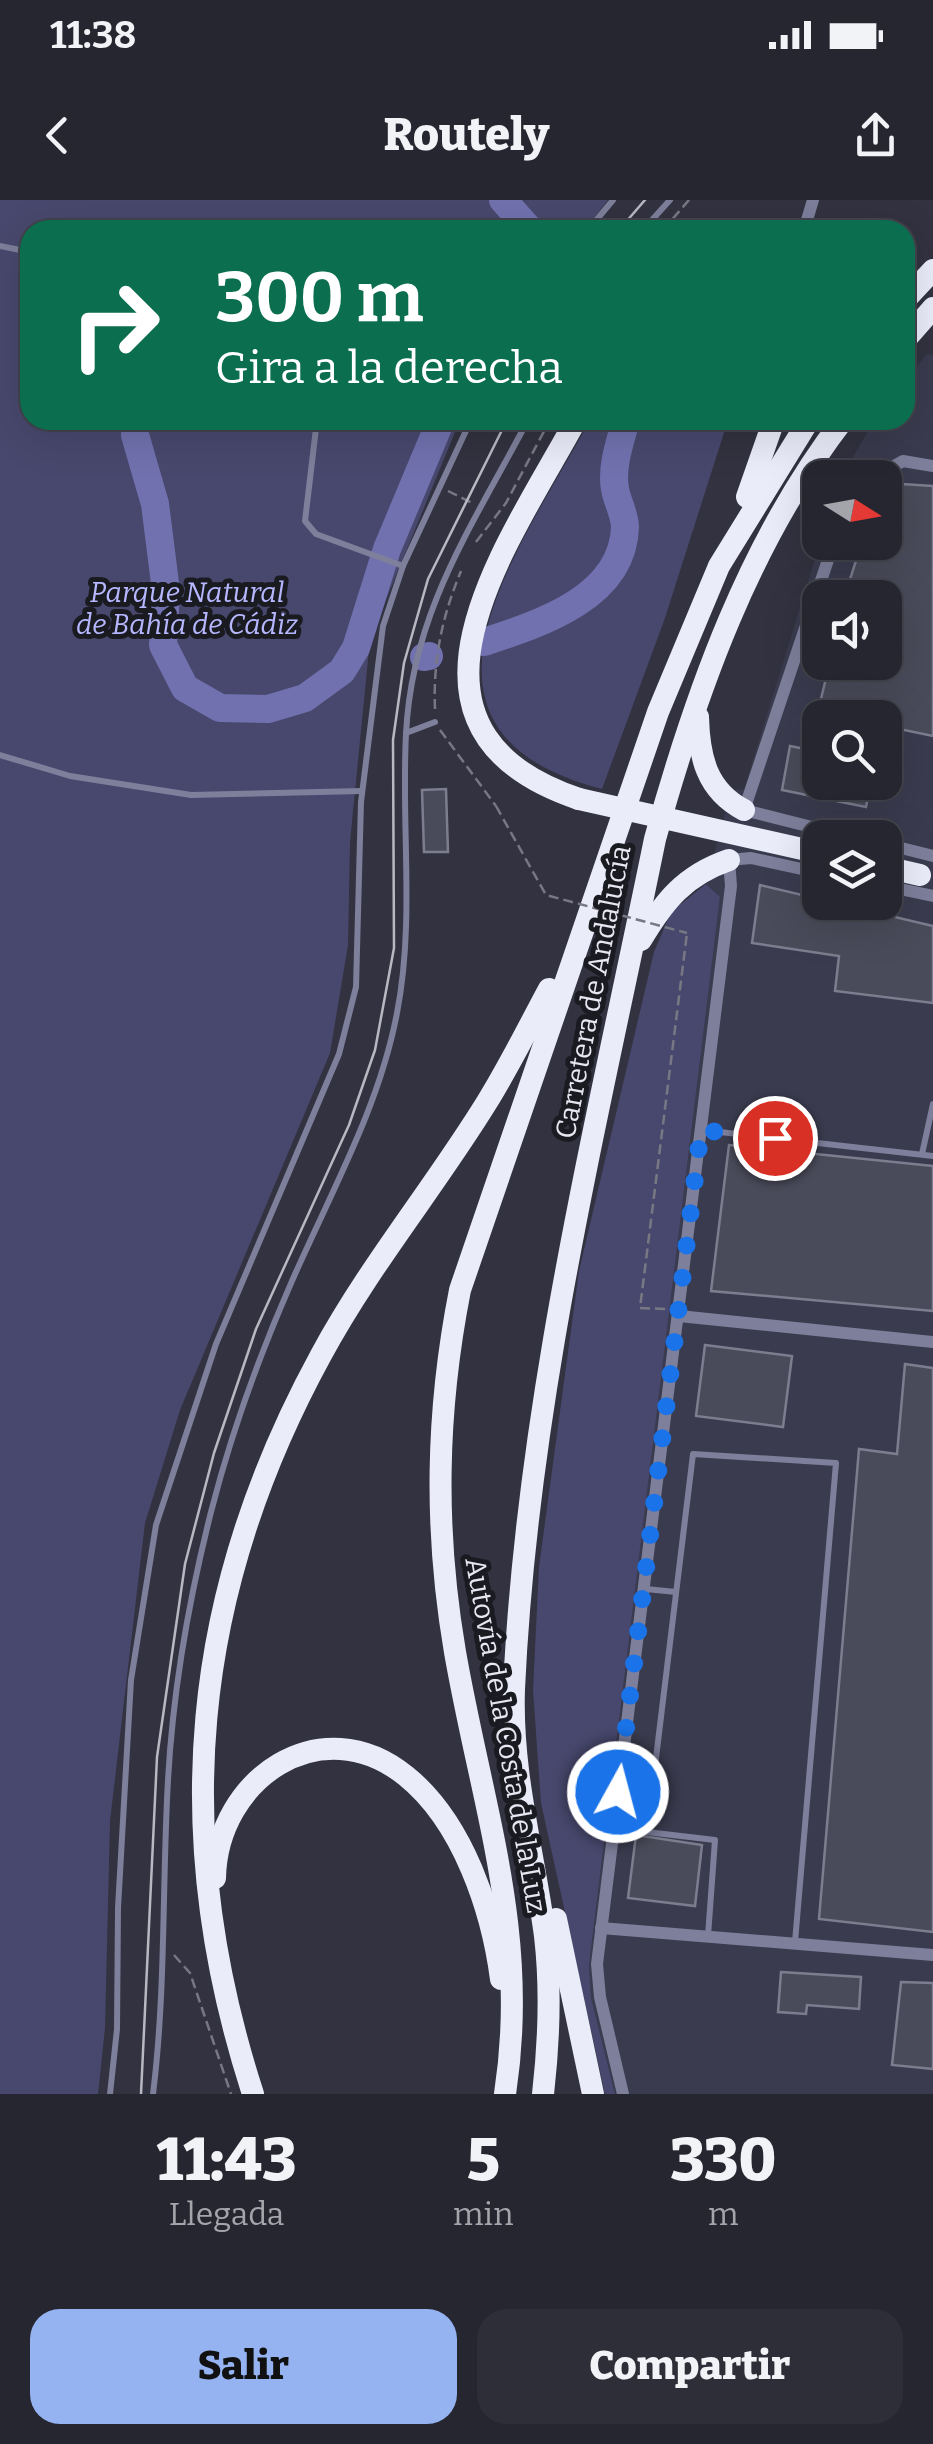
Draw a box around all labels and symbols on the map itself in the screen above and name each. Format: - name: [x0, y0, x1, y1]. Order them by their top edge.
- north arrow: [802, 460, 902, 560]
- park label: Parque Natural de Bahía de Cádiz: [76, 576, 298, 641]
- street label: Carretera de Andalucía: [548, 843, 638, 1141]
- pin: [733, 1096, 818, 1181]
- street label: Autovía de la Costa de la Luz: [458, 1555, 554, 1915]
- position arrow: [566, 1740, 670, 1844]

